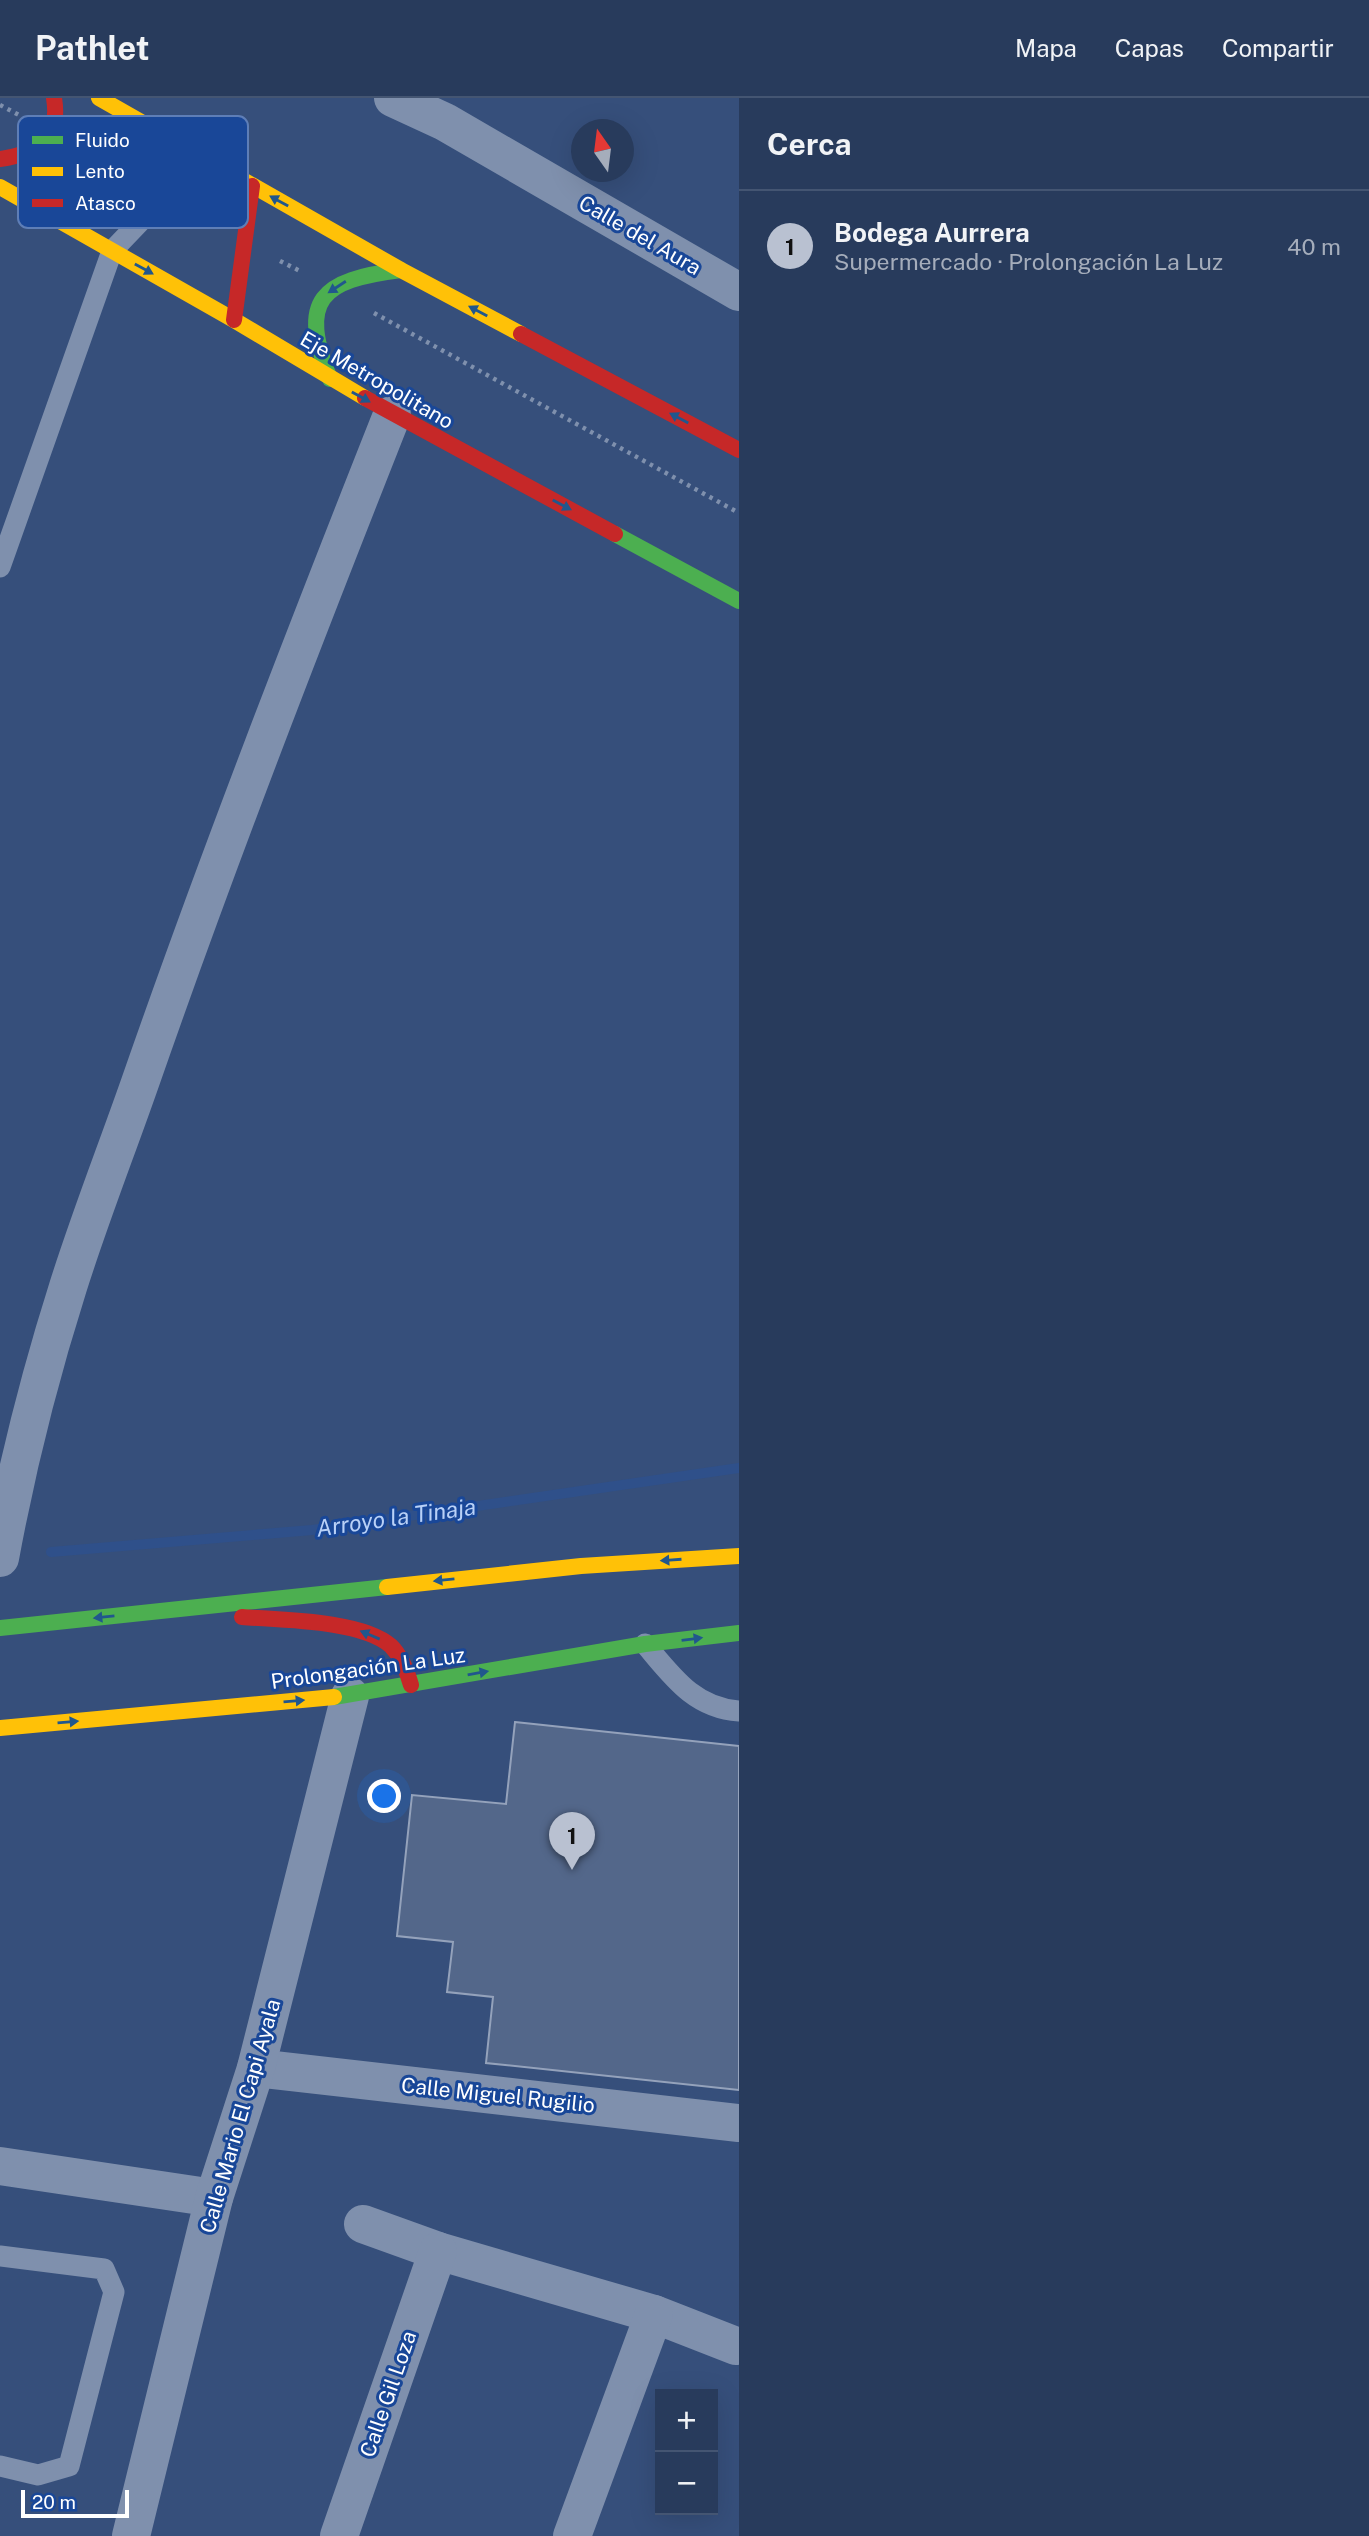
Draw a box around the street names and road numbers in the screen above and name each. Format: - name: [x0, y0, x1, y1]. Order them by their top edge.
- street label: Calle del Aura: [575, 190, 705, 280]
- street label: Eje Metropolitano: [296, 326, 458, 434]
- street label: Prolongación La Luz: [269, 1642, 467, 1694]
- street label: Calle Mario El Capi Ayala: [195, 1996, 285, 2236]
- street label: Calle Miguel Rugilio: [400, 2072, 596, 2118]
- street label: Calle Gil Loza: [355, 2328, 421, 2460]

